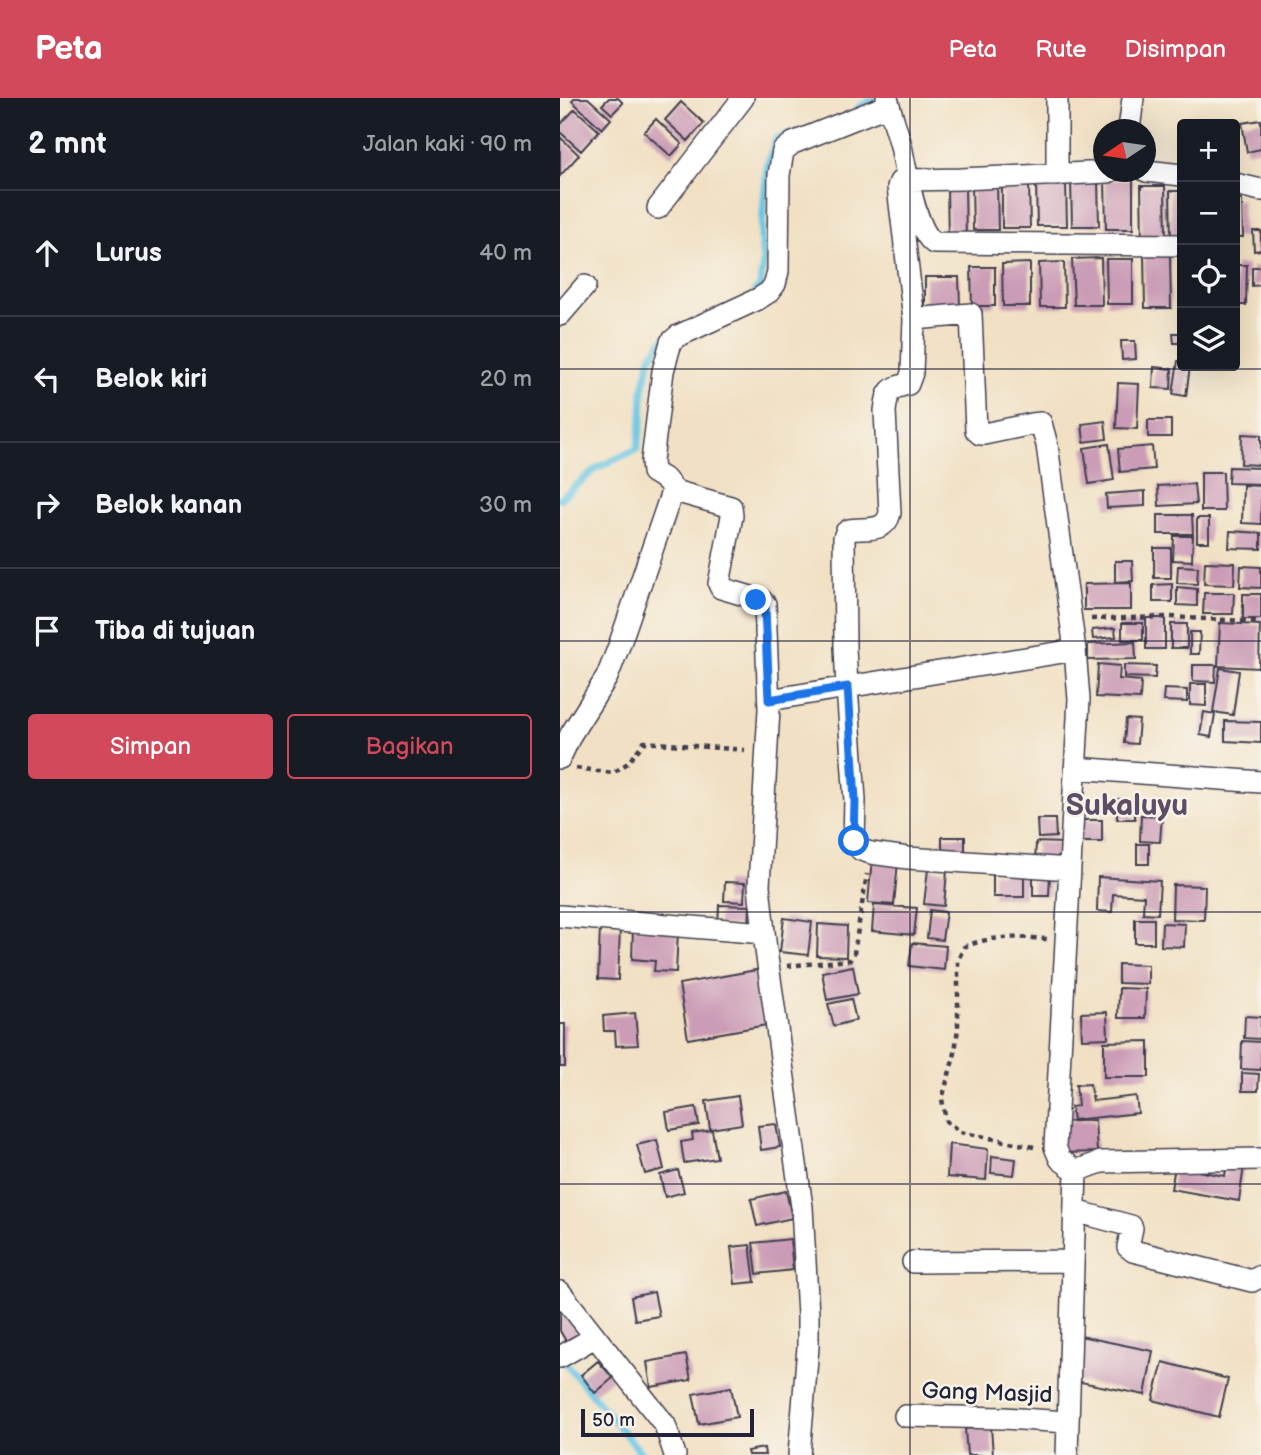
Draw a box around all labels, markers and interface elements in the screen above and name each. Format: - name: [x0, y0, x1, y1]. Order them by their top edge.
- text: Peta: [35, 29, 103, 69]
- text: Peta: [949, 35, 997, 64]
- text: Rute: [1035, 35, 1087, 64]
- text: Disimpan: [1125, 35, 1226, 64]
- north arrow: [1093, 119, 1156, 182]
- map controls: [1177, 119, 1240, 371]
- button: +: [1177, 119, 1240, 182]
- text: 2 mnt: [28, 126, 106, 162]
- text: Jalan kaki · 90 m: [363, 130, 532, 158]
- button: −: [1177, 182, 1240, 245]
- icon: ahead: [28, 234, 66, 272]
- text: Lurus: [95, 238, 162, 269]
- text: 40 m: [479, 239, 532, 267]
- button: locate: [1177, 245, 1240, 308]
- button: layers: [1177, 308, 1240, 371]
- icon: left: [28, 360, 66, 398]
- text: Belok kiri: [95, 364, 207, 395]
- text: 20 m: [480, 365, 532, 393]
- icon: right: [28, 486, 66, 524]
- text: Belok kanan: [95, 490, 242, 521]
- text: 30 m: [479, 491, 532, 519]
- route end: [740, 584, 771, 615]
- icon: arrive: [28, 612, 66, 650]
- text: Tiba di tujuan: [95, 616, 255, 647]
- button: Simpan: [28, 714, 273, 779]
- button: Bagikan: [287, 714, 532, 779]
- district label: Sukaluyu: [1066, 788, 1188, 824]
- route start: [838, 825, 869, 856]
- street label: Gang Masjid: [921, 1377, 1053, 1409]
- scale bar: [581, 1406, 754, 1438]
- text: 50 m: [592, 1409, 635, 1432]

